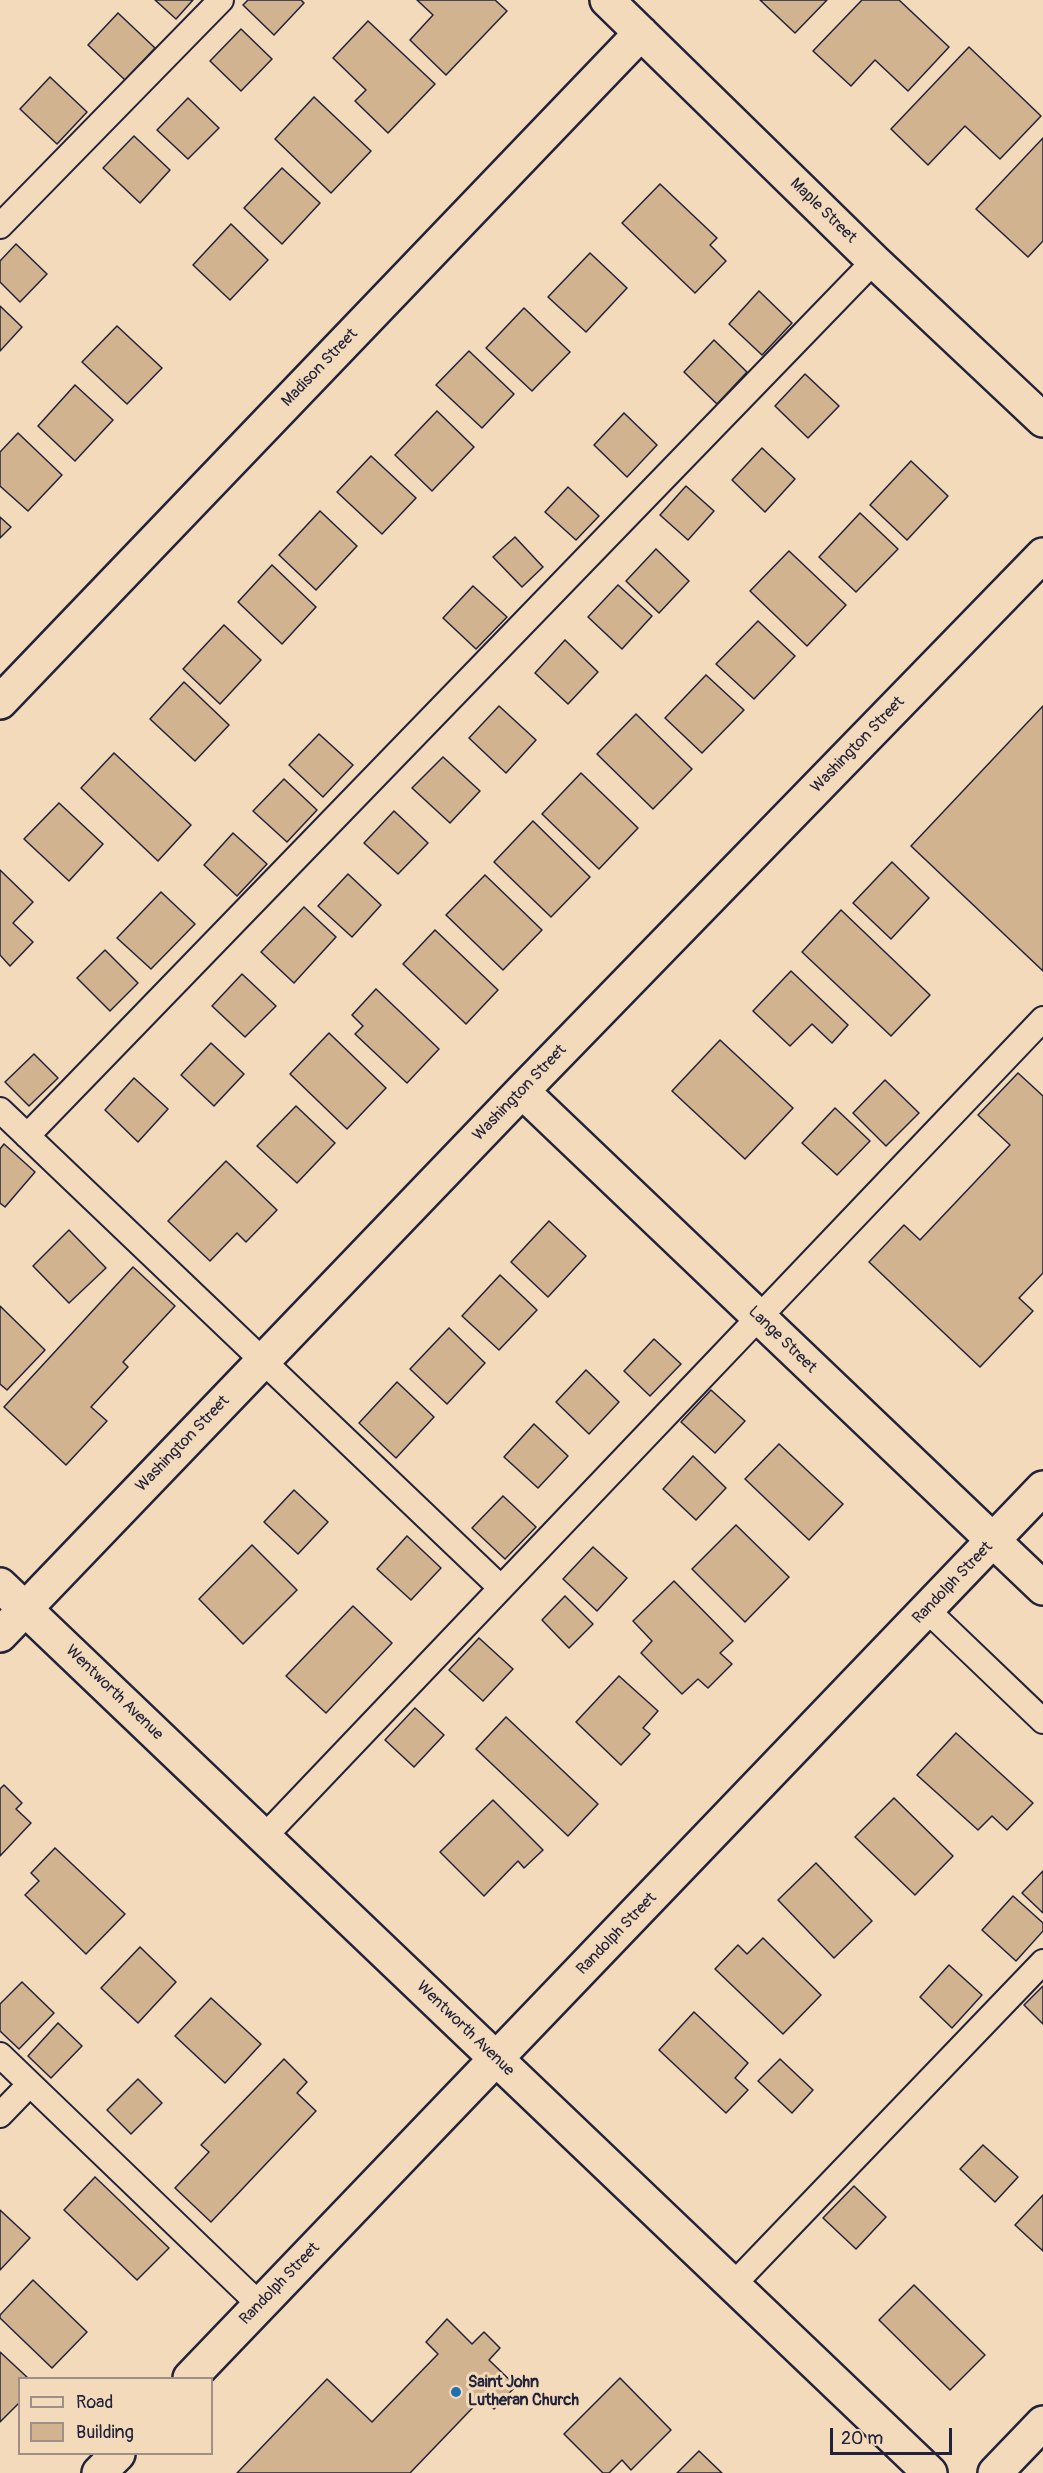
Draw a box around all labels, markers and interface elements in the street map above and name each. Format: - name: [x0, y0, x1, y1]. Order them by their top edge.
- street label: Maple Street: [786, 175, 860, 247]
- street label: Madison Street: [278, 325, 362, 411]
- street label: Washington Street: [807, 693, 909, 797]
- street label: Washington Street: [469, 1041, 571, 1145]
- street label: Lange Street: [744, 1303, 820, 1377]
- street label: Washington Street: [132, 1392, 234, 1496]
- street label: Randolph Street: [909, 1538, 997, 1628]
- street label: Wentworth Avenue: [61, 1642, 167, 1744]
- street label: Randolph Street: [573, 1889, 661, 1979]
- street label: Wentworth Avenue: [412, 1978, 518, 2080]
- street label: Randolph Street: [236, 2239, 324, 2329]
- place label: Saint John Lutheran Church: [468, 2373, 579, 2411]
- legend: [18, 2377, 213, 2455]
- marker: Saint John Lutheran Church: [449, 2385, 463, 2399]
- text: Road: [76, 2391, 113, 2414]
- scale bar: [833, 2416, 954, 2454]
- text: Building: [76, 2421, 134, 2444]
- text: 20 m: [841, 2427, 883, 2450]

